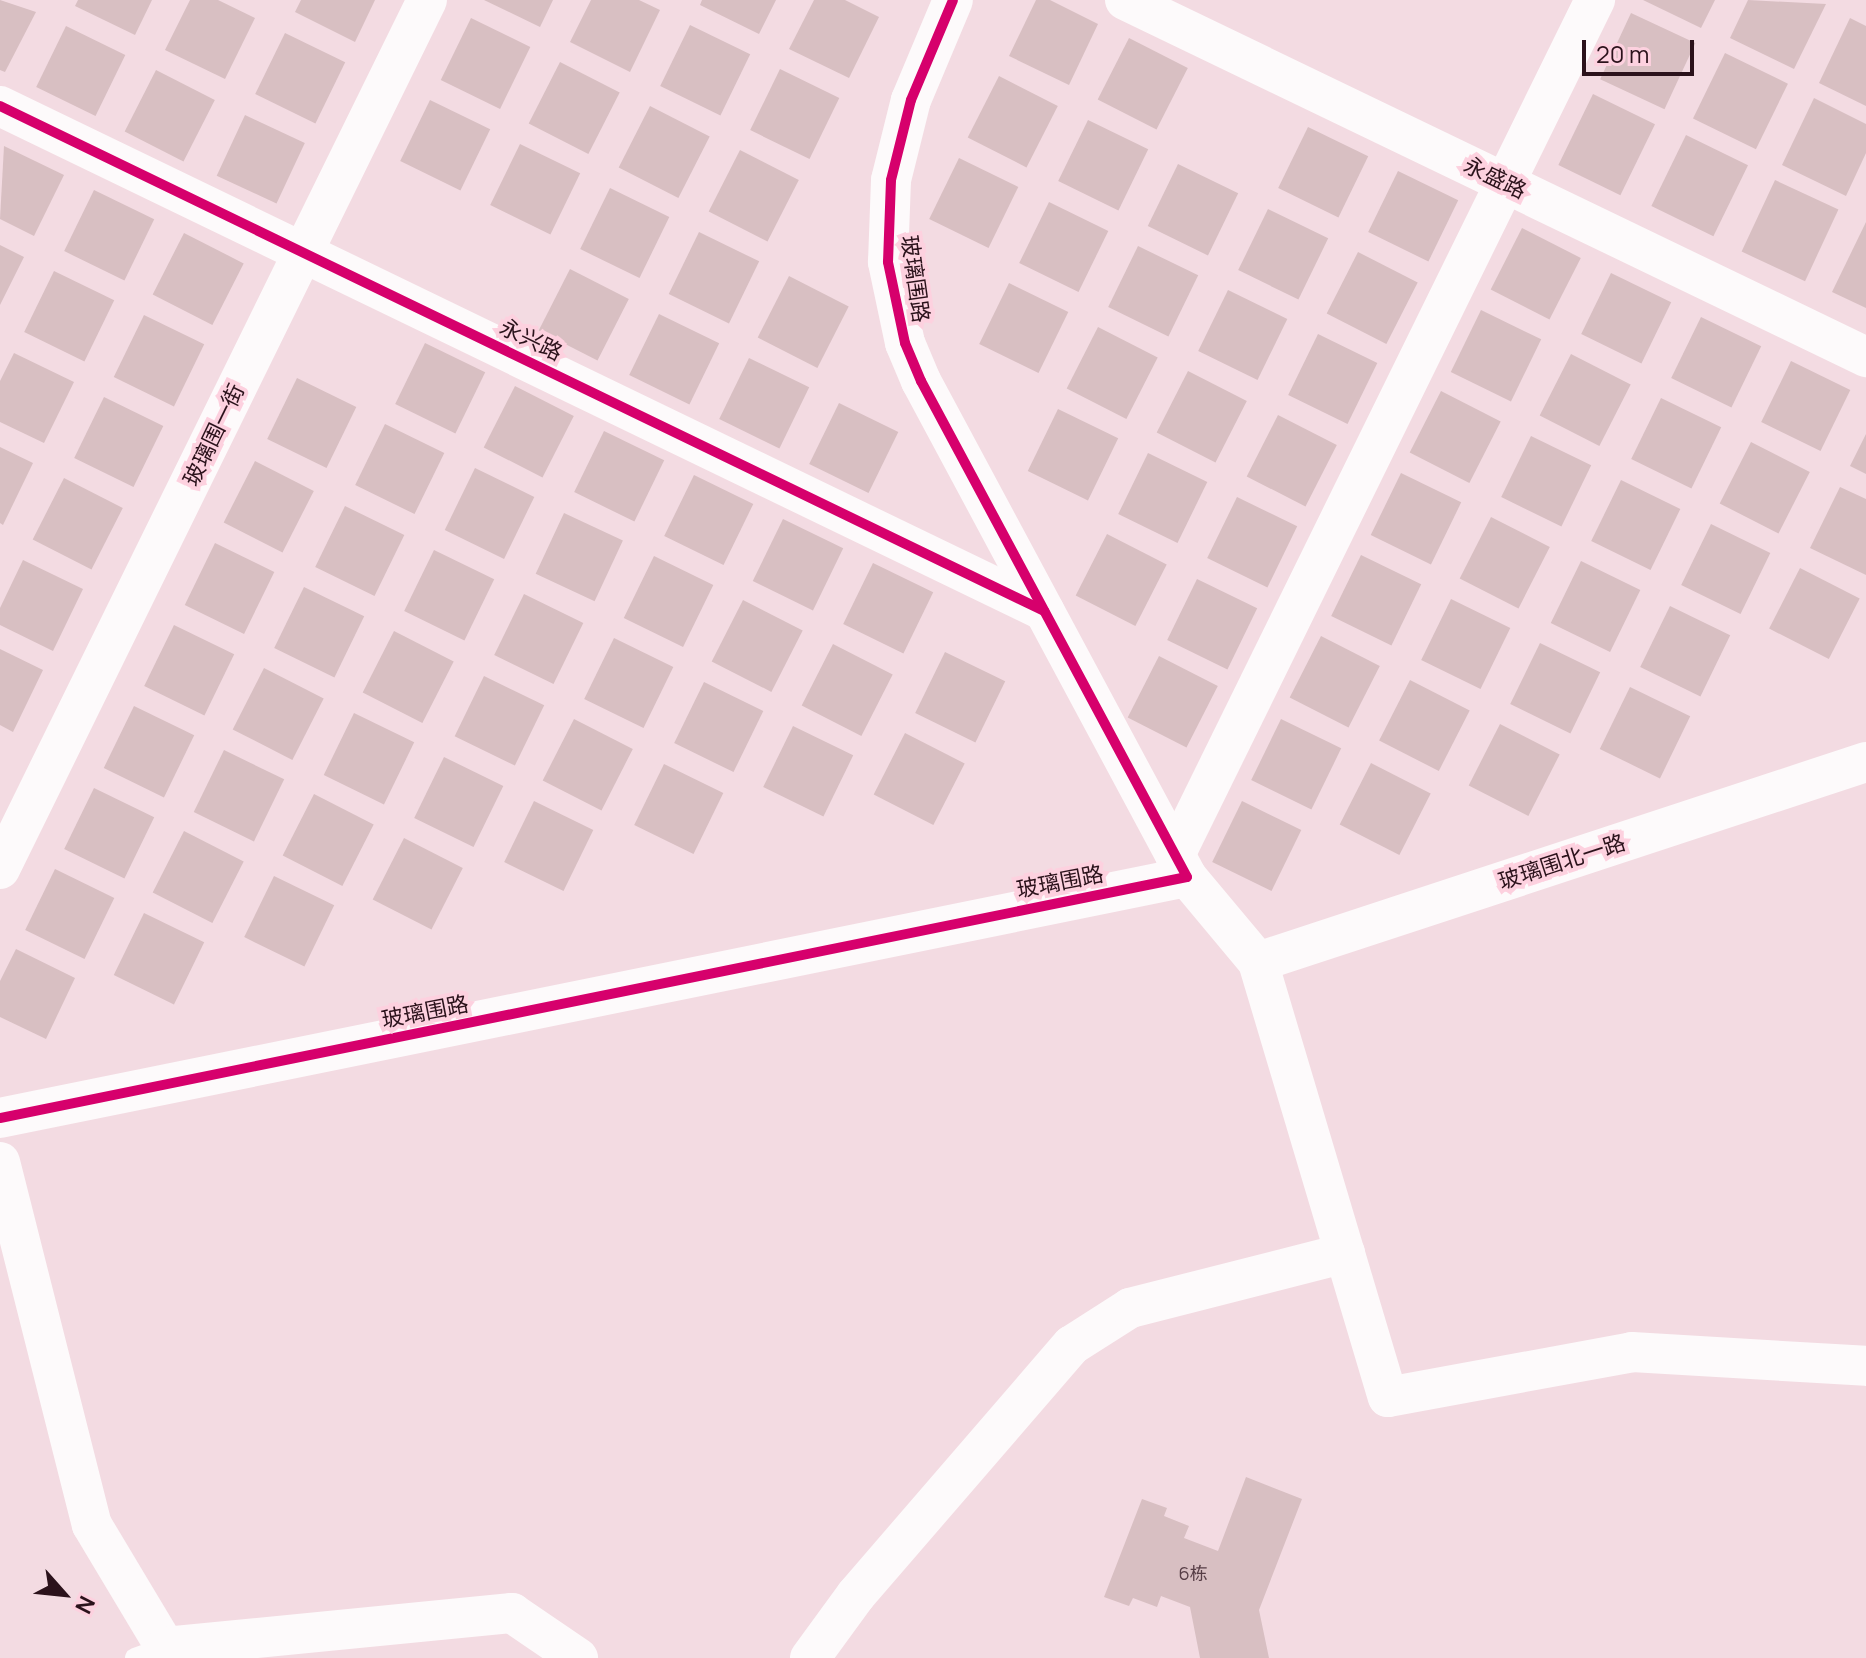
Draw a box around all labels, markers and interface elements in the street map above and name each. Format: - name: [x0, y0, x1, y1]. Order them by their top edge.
- scale bar: [1586, 24, 1698, 74]
- text: 20 m: [1596, 37, 1649, 70]
- street label: 永盛路: [1460, 152, 1530, 204]
- street label: 玻璃围路: [896, 234, 934, 324]
- street label: 永兴路: [496, 314, 566, 366]
- street label: 玻璃围一街: [178, 380, 250, 490]
- street label: 玻璃围北一路: [1495, 829, 1629, 895]
- street label: 玻璃围路: [1014, 861, 1106, 903]
- street label: 玻璃围路: [379, 991, 471, 1033]
- north arrow: [24, 1554, 104, 1634]
- house number: 6栋: [1178, 1562, 1208, 1584]
- text: N: [68, 1591, 102, 1619]

